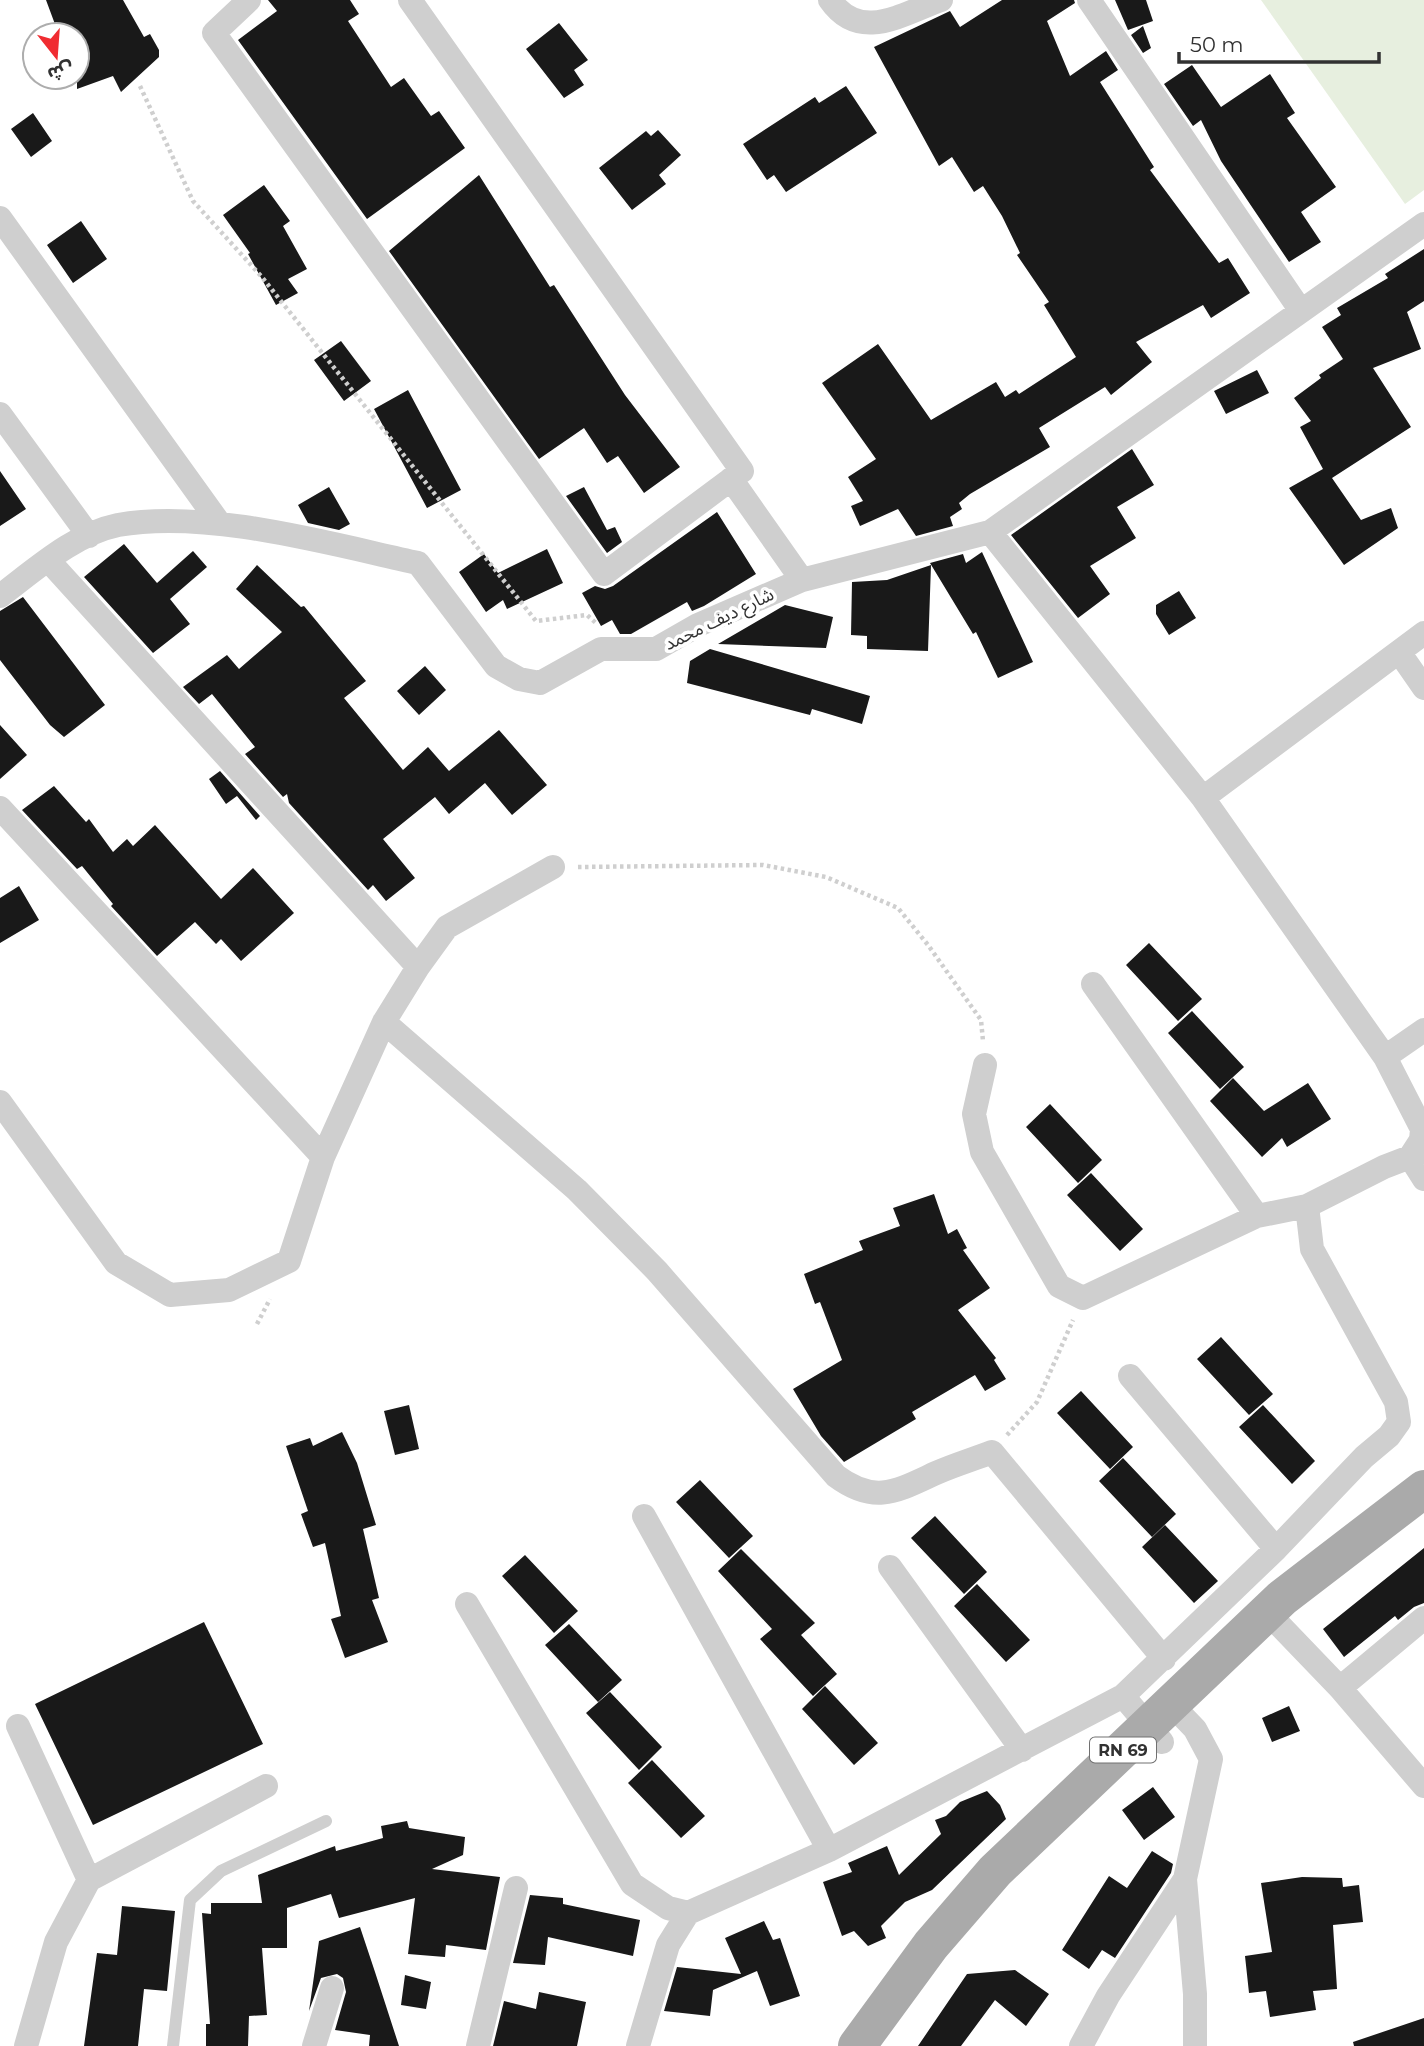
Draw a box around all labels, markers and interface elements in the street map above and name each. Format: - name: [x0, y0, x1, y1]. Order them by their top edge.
- north arrow: [21, 21, 91, 91]
- scale bar: [1179, 21, 1378, 65]
- text: 50 m: [1190, 32, 1244, 57]
- text: ش: [45, 57, 77, 87]
- street label: شارع ديف محمد: [661, 583, 779, 658]
- road number: RN 69: [1090, 1738, 1156, 1762]

